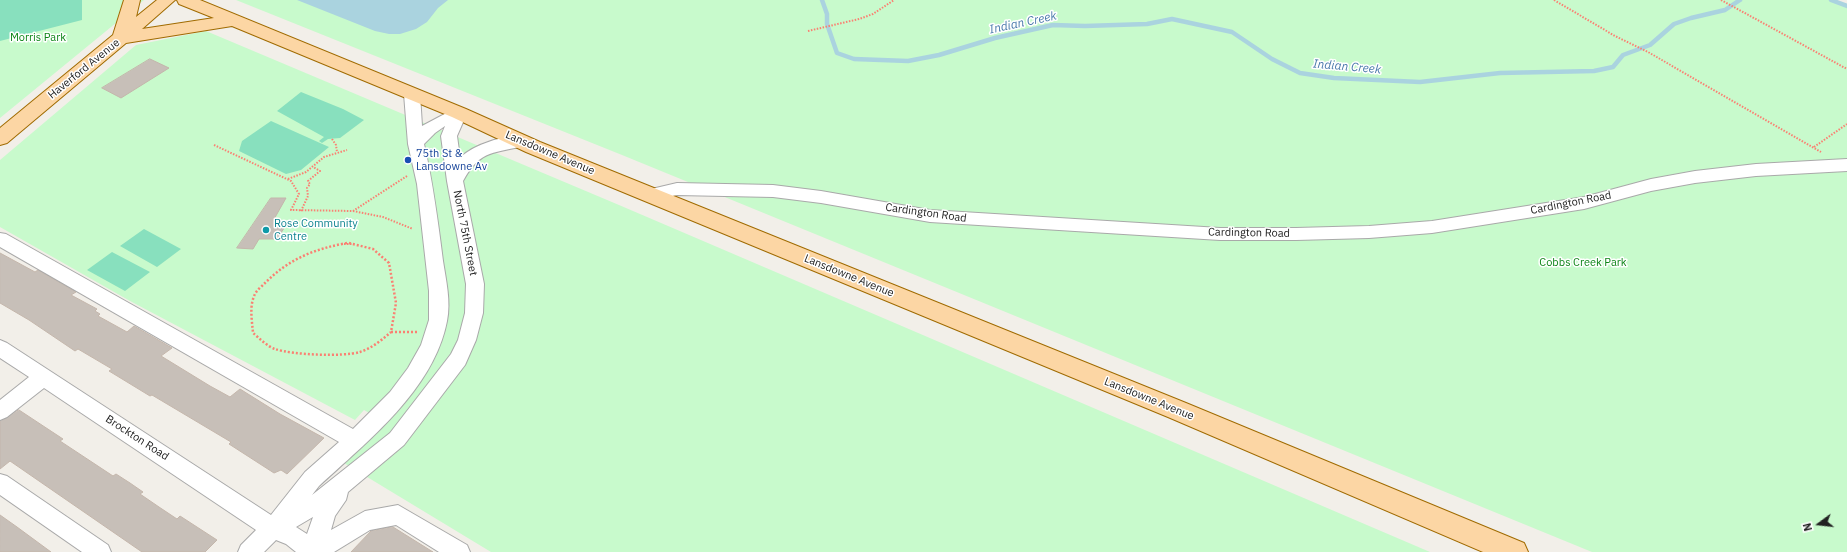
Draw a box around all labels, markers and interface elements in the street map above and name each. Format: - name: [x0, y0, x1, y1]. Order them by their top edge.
- water label: Indian Creek: [988, 9, 1058, 37]
- park label: Morris Park: [10, 31, 66, 45]
- street label: Haverford Avenue: [46, 36, 122, 102]
- water label: Indian Creek: [1312, 57, 1382, 77]
- street label: Lansdowne Avenue: [503, 128, 597, 178]
- place label: 75th St & Lansdowne Av: [416, 147, 487, 173]
- marker: 75th St & Lansdowne Av: [403, 155, 413, 165]
- street label: North 75th Street: [450, 189, 480, 277]
- street label: Cardington Road: [1530, 189, 1612, 217]
- street label: Cardington Road: [884, 201, 968, 225]
- place label: Rose Community Centre: [274, 217, 358, 243]
- marker: Rose Community Centre: [261, 225, 271, 235]
- street label: Cardington Road: [1208, 226, 1290, 240]
- street label: Lansdowne Avenue: [802, 252, 896, 300]
- park label: Cobbs Creek Park: [1539, 256, 1627, 270]
- street label: Lansdowne Avenue: [1102, 375, 1196, 423]
- street label: Brockton Road: [103, 413, 171, 463]
- north arrow: [1799, 504, 1839, 544]
- text: N: [1800, 521, 1815, 533]

